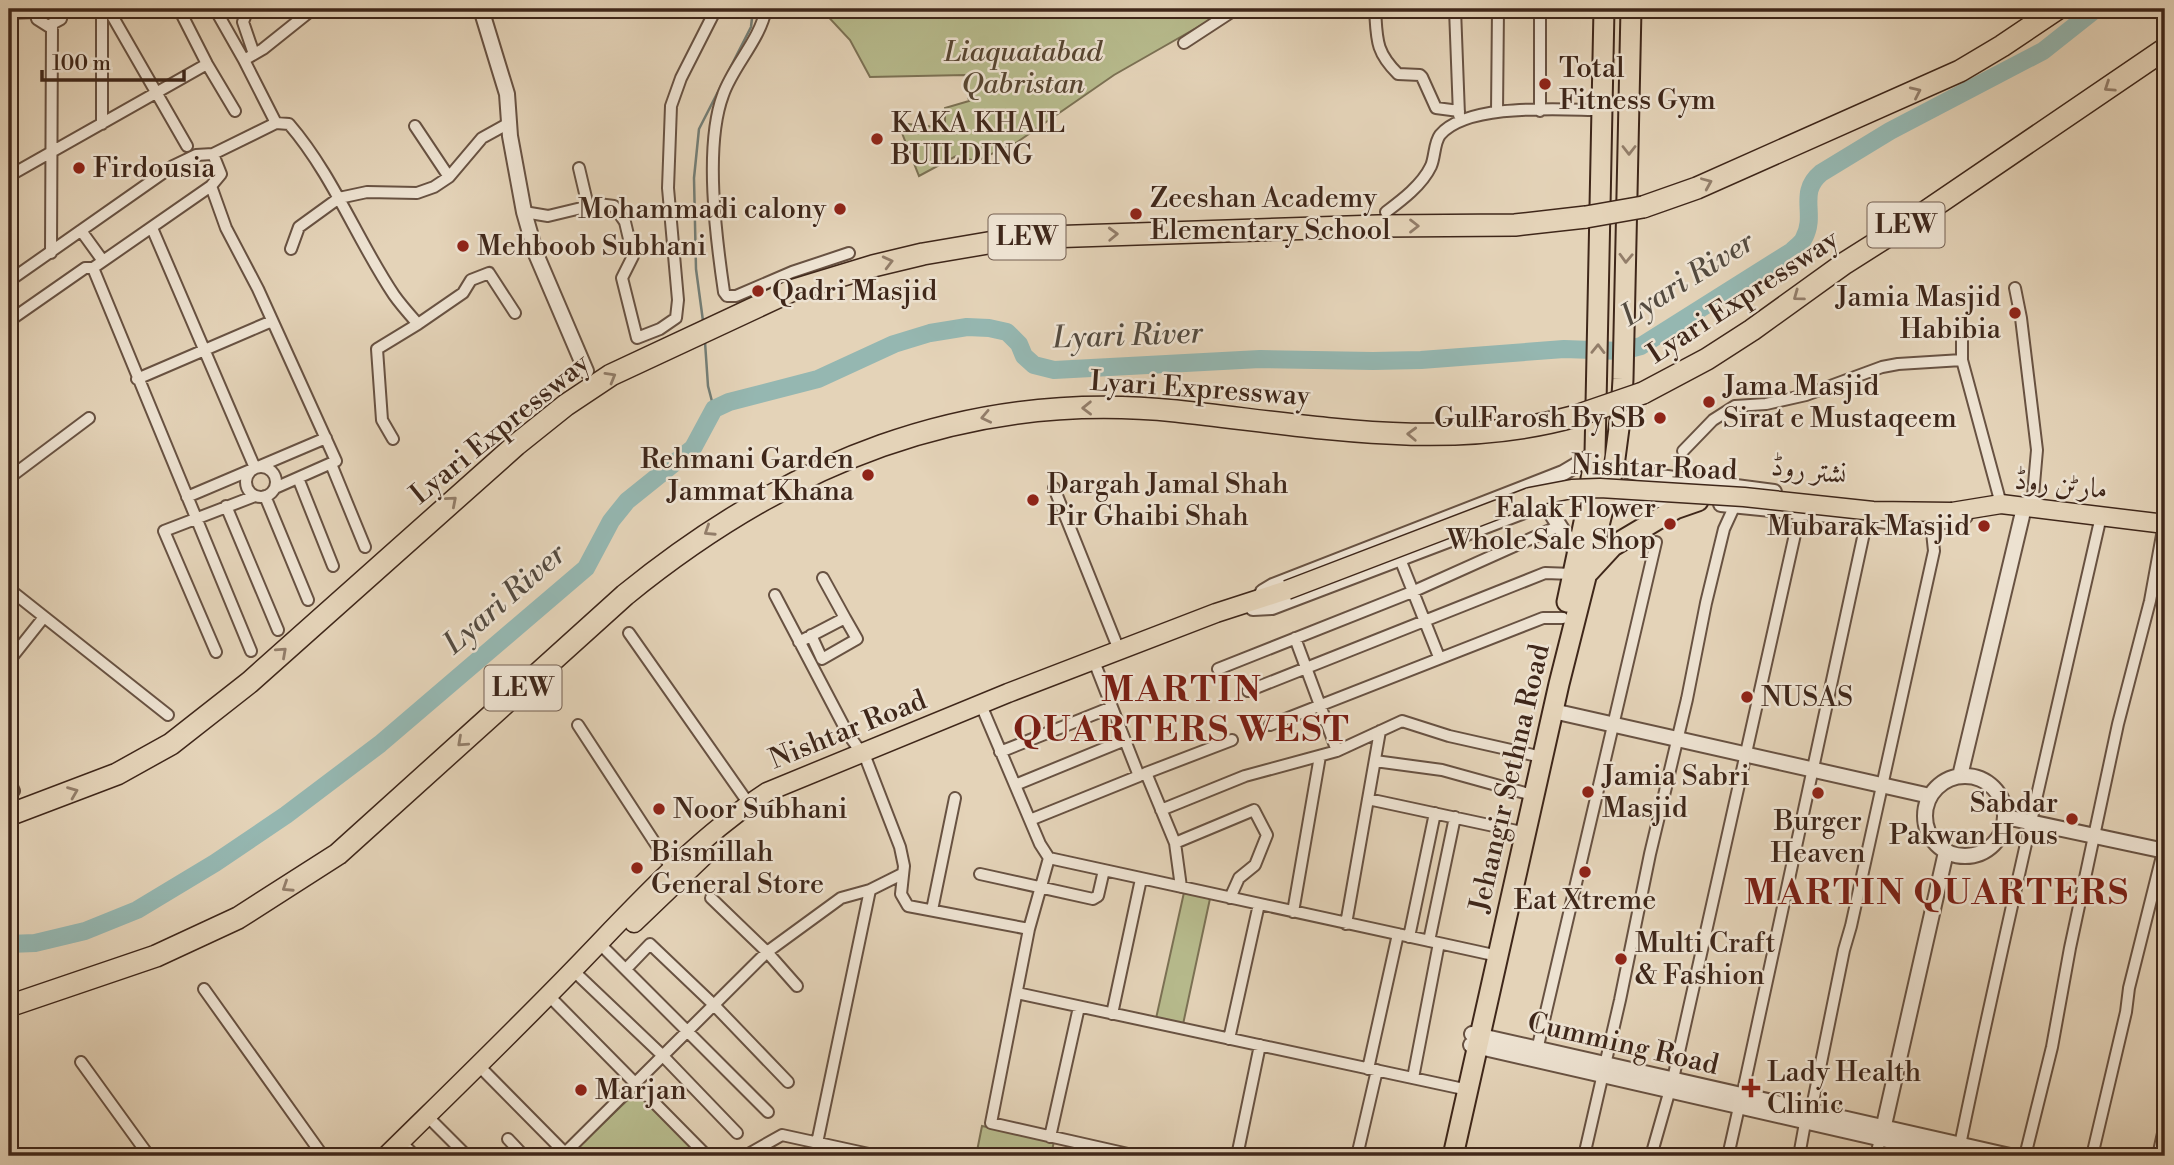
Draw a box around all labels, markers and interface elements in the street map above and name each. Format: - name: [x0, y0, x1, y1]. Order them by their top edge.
- park label: Liaquatabad Qabristan: [943, 35, 1103, 102]
- scale bar: [42, 38, 184, 82]
- text: 100 m: [52, 51, 111, 77]
- place label: Total Fitness Gym: [1559, 51, 1716, 118]
- marker: Total Fitness Gym: [1537, 76, 1553, 92]
- one-way arrow: [2104, 79, 2117, 91]
- one-way arrow: [1909, 87, 1921, 101]
- place label: KAKA KHAIL BUILDING: [890, 106, 1065, 173]
- marker: KAKA KHAIL BUILDING: [869, 131, 885, 147]
- one-way arrow: [1621, 146, 1637, 156]
- place label: Firdousia: [93, 151, 216, 186]
- marker: Firdousia: [71, 160, 87, 176]
- one-way arrow: [1700, 178, 1712, 192]
- place label: Zeeshan Academy Elementary School: [1150, 181, 1391, 248]
- place label: Mohammadi calony: [578, 192, 826, 227]
- marker: Mohammadi calony: [832, 201, 848, 217]
- road number: LEW: [1868, 202, 1944, 248]
- marker: Zeeshan Academy Elementary School: [1128, 206, 1144, 222]
- road number: LEW: [988, 214, 1066, 260]
- one-way arrow: [1409, 218, 1420, 234]
- water label: Lyari River: [1613, 222, 1763, 335]
- street label: Lyari Expressway: [1641, 222, 1846, 372]
- one-way arrow: [1108, 226, 1119, 242]
- place label: Mehboob Subhani: [477, 229, 707, 264]
- marker: Mehboob Subhani: [455, 238, 471, 254]
- one-way arrow: [1619, 253, 1634, 264]
- one-way arrow: [882, 256, 894, 270]
- place label: Qadri Masjid: [772, 274, 937, 309]
- place label: Jamia Masjid Habibia: [1835, 280, 2002, 347]
- marker: Qadri Masjid: [750, 283, 766, 299]
- one-way arrow: [1793, 288, 1806, 301]
- marker: Jamia Masjid Habibia: [2007, 305, 2023, 321]
- water label: Lyari River: [1051, 314, 1205, 358]
- one-way arrow: [1591, 343, 1606, 354]
- street label: Lyari Expressway: [403, 346, 597, 512]
- street label: Lyari Expressway: [1089, 364, 1312, 414]
- place label: Jama Masjid Sirat e Mustaqeem: [1722, 369, 1957, 436]
- one-way arrow: [603, 372, 616, 385]
- marker: Jama Masjid Sirat e Mustaqeem: [1701, 394, 1717, 410]
- one-way arrow: [1082, 400, 1093, 415]
- place label: GulFarosh By SB: [1434, 401, 1646, 436]
- one-way arrow: [980, 409, 992, 423]
- marker: GulFarosh By SB: [1652, 410, 1668, 426]
- one-way arrow: [1406, 426, 1417, 441]
- place label: Rehmani Garden Jammat Khana: [640, 442, 855, 509]
- street label: Nishtar Road: [1570, 448, 1738, 488]
- street label: نشتر روڈ: [1769, 449, 1849, 493]
- street label: مارٹن روڈ: [2013, 463, 2109, 507]
- marker: Rehmani Garden Jammat Khana: [860, 467, 876, 483]
- place label: Dargah Jamal Shah Pir Ghaibi Shah: [1047, 467, 1289, 534]
- place label: Falak Flower Whole Sale Shop: [1446, 491, 1656, 558]
- marker: Dargah Jamal Shah Pir Ghaibi Shah: [1025, 492, 1041, 508]
- one-way arrow: [444, 497, 457, 509]
- place label: Mubarak Masjid: [1767, 509, 1970, 544]
- marker: Falak Flower Whole Sale Shop: [1662, 516, 1678, 532]
- marker: Mubarak Masjid: [1976, 518, 1992, 534]
- one-way arrow: [704, 523, 717, 536]
- water label: Lyari River: [435, 535, 575, 663]
- street label: Jehangir Sethna Road: [1462, 640, 1558, 916]
- one-way arrow: [274, 648, 287, 660]
- road number: LEW: [484, 666, 562, 710]
- district label: MARTIN QUARTERS WEST: [1013, 669, 1351, 752]
- place label: NUSAS: [1761, 680, 1853, 715]
- street label: Nishtar Road: [764, 683, 932, 777]
- marker: NUSAS: [1739, 689, 1755, 705]
- one-way arrow: [457, 734, 470, 746]
- place label: Jamia Sabri Masjid: [1601, 759, 1750, 826]
- marker: Jamia Sabri Masjid: [1580, 784, 1596, 800]
- marker: Burger Heaven: [1810, 785, 1826, 801]
- one-way arrow: [66, 786, 78, 800]
- place label: Sabdar Pakwan Hous: [1889, 786, 2058, 853]
- place label: Noor Subhani: [673, 792, 848, 827]
- marker: Noor Subhani: [651, 801, 667, 817]
- place label: Burger Heaven: [1771, 804, 1866, 871]
- marker: Sabdar Pakwan Hous: [2064, 811, 2080, 827]
- place label: Bismillah General Store: [650, 835, 824, 902]
- marker: Bismillah General Store: [629, 860, 645, 876]
- marker: Eat Xtreme: [1577, 864, 1593, 880]
- district label: MARTIN QUARTERS: [1744, 872, 2130, 915]
- one-way arrow: [282, 878, 295, 891]
- place label: Eat Xtreme: [1514, 883, 1656, 918]
- place label: Multi Craft & Fashion: [1635, 926, 1775, 993]
- marker: Multi Craft & Fashion: [1613, 951, 1629, 967]
- street label: Cumming Road: [1524, 1005, 1722, 1083]
- place label: Lady Health Clinic: [1767, 1055, 1922, 1122]
- place label: Marjan: [595, 1073, 687, 1108]
- marker: Lady Health Clinic: [1741, 1078, 1761, 1098]
- marker: Marjan: [573, 1082, 589, 1098]

